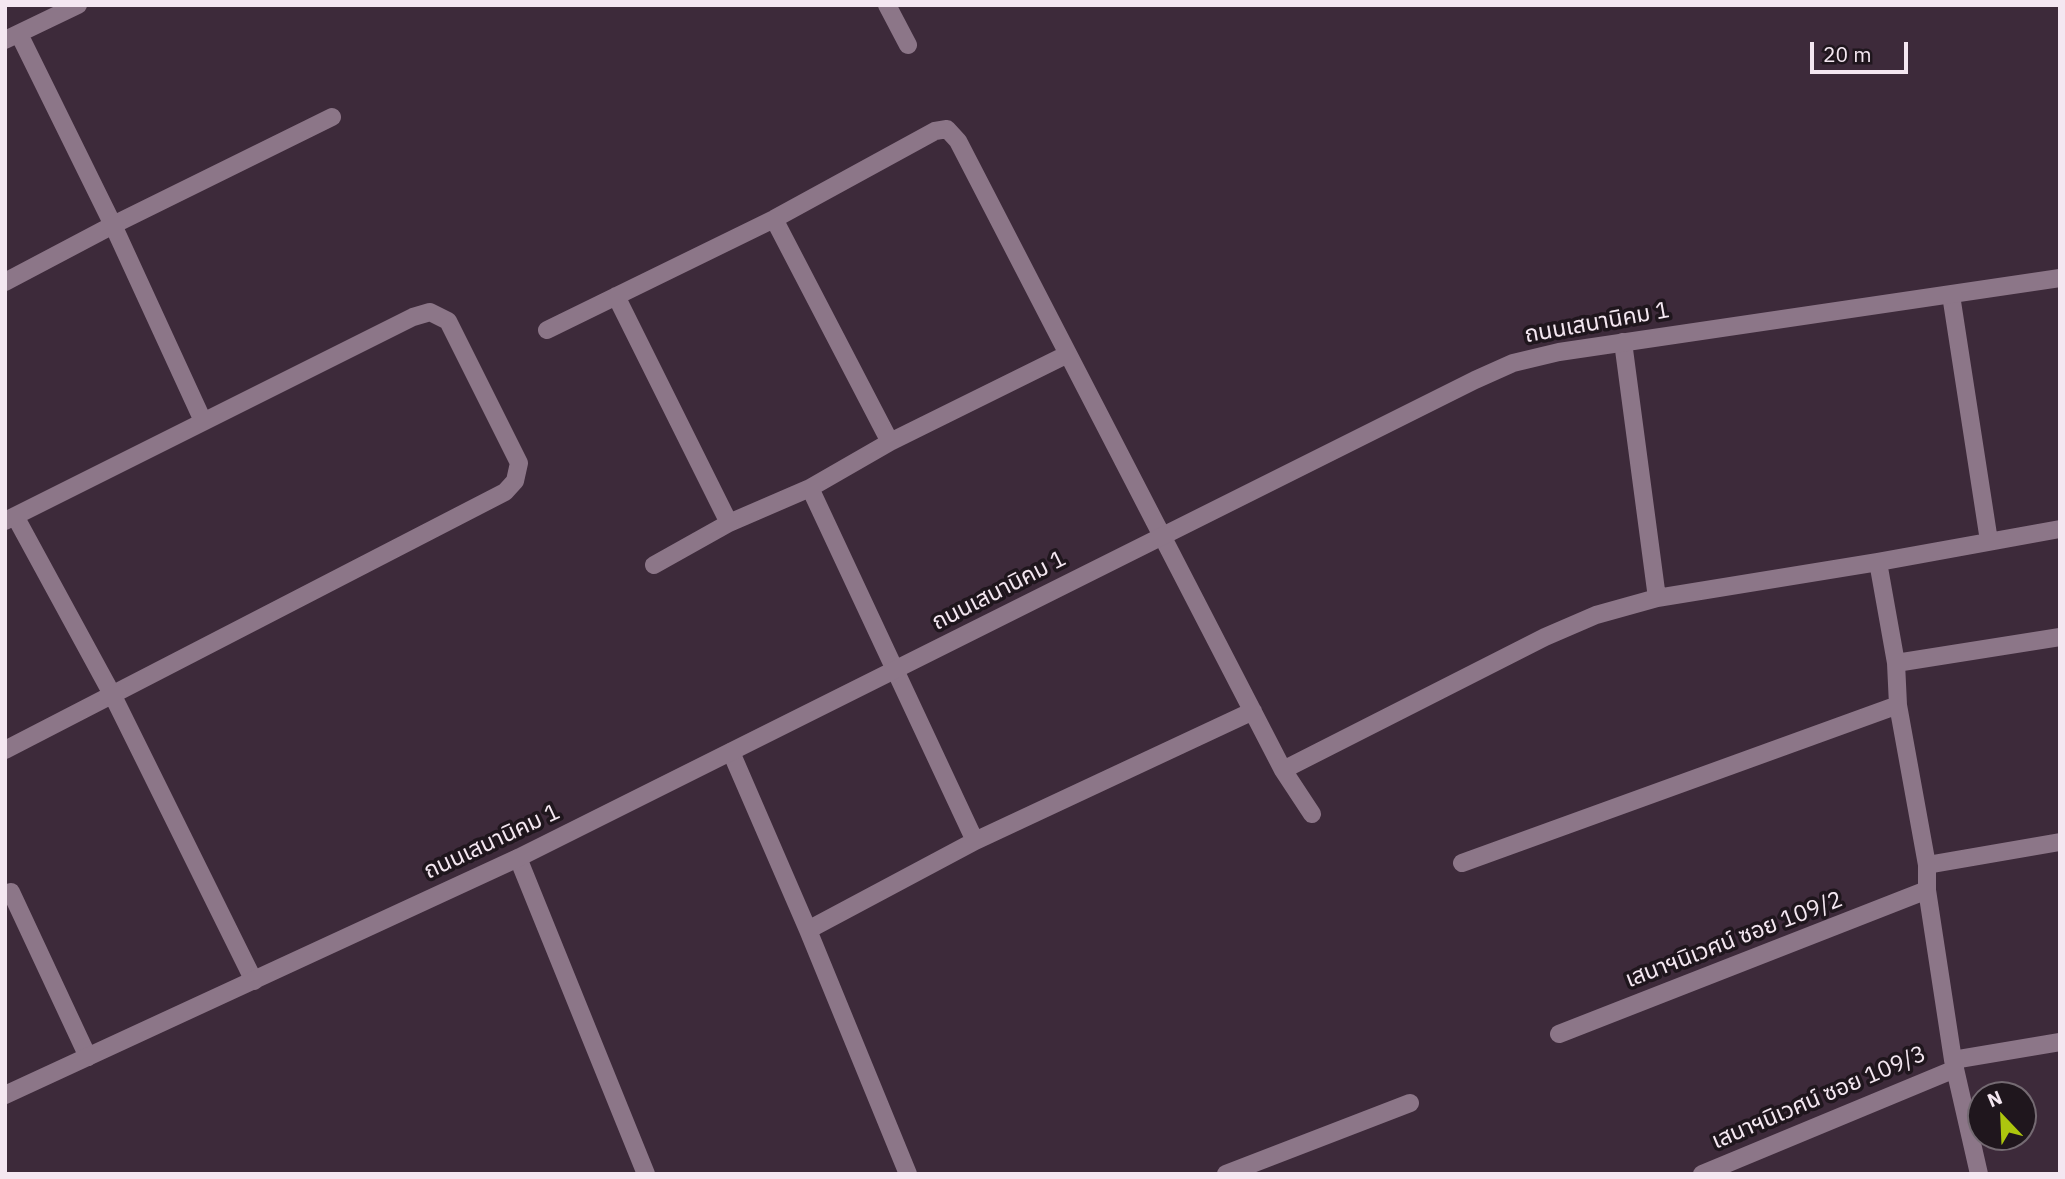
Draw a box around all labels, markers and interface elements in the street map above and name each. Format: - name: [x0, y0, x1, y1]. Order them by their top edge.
- scale bar: [1813, 28, 1911, 72]
- text: 20 m: [1823, 40, 1872, 68]
- street label: ถนนเสนานิคม 1: [1522, 297, 1672, 349]
- street label: ถนนเสนานิคม 1: [927, 545, 1071, 637]
- street label: ถนนเสนานิคม 1: [420, 798, 564, 886]
- street label: เสนาฯนิเวศน์ ซอย 109/2: [1622, 886, 1846, 994]
- street label: เสนาฯนิเวศน์ ซอย 109/3: [1708, 1040, 1930, 1156]
- north arrow: [1967, 1081, 2037, 1151]
- text: N: [1984, 1085, 2006, 1112]

